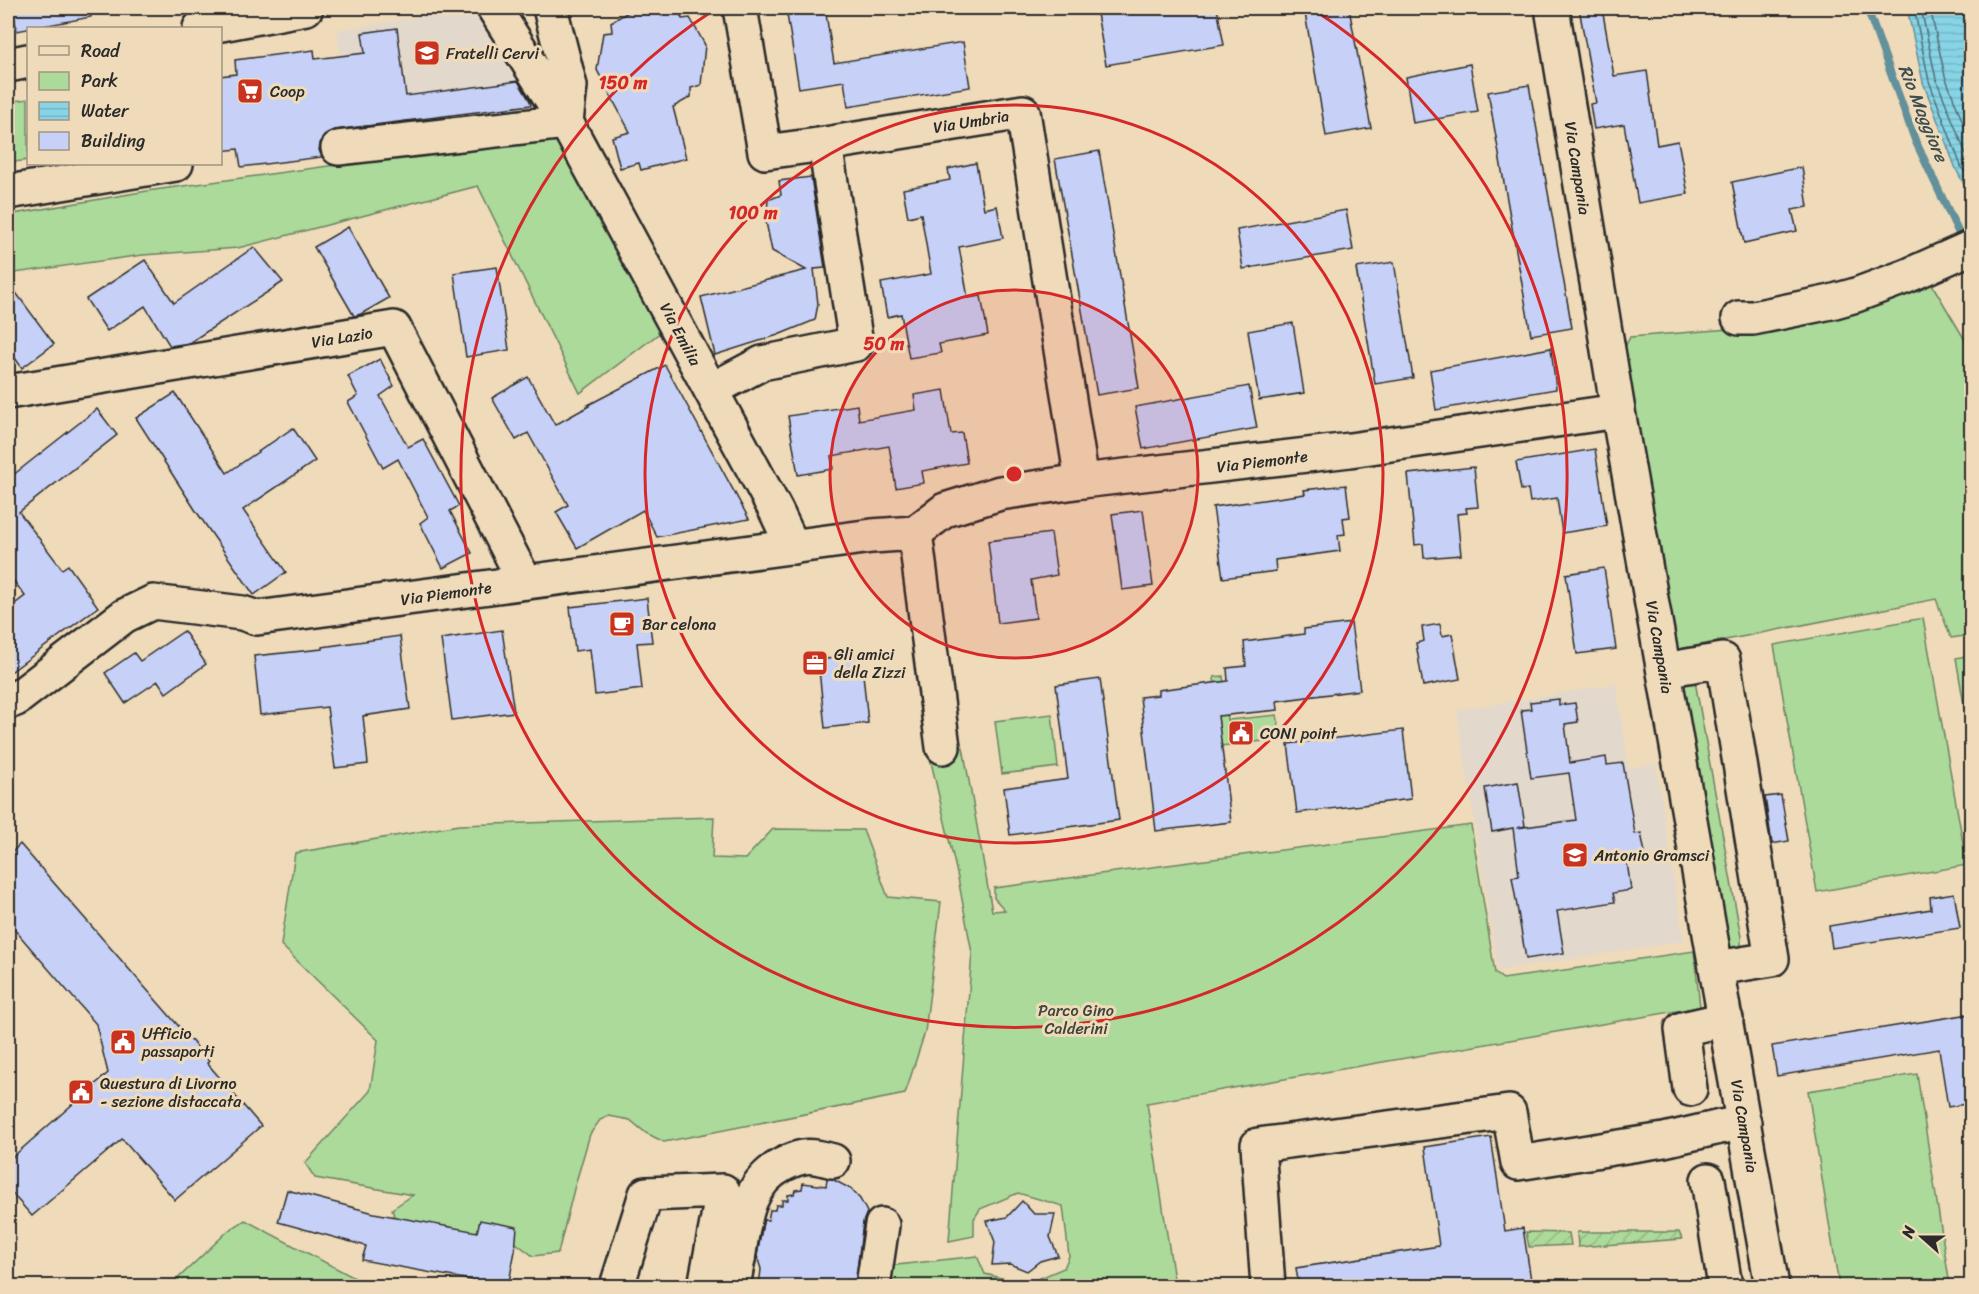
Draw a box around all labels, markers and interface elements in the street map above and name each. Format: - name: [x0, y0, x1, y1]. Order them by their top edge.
- legend: [27, 27, 222, 165]
- text: Road: [81, 35, 121, 67]
- school or university icon: Fratelli Cervi: [412, 38, 442, 68]
- place label: Fratelli Cervi: [446, 39, 539, 68]
- water label: Rio Maggiore: [1889, 59, 1958, 169]
- text: Park: [81, 65, 118, 97]
- text: 150 m: [599, 67, 647, 99]
- supermarket icon: Coop: [235, 76, 265, 106]
- place label: Coop: [270, 77, 305, 106]
- text: Water: [81, 95, 130, 127]
- street label: Via Umbria: [931, 101, 1011, 142]
- street label: Via Campania: [1556, 119, 1599, 217]
- text: Building: [81, 125, 145, 157]
- text: 100 m: [729, 197, 778, 229]
- street label: Via Emilia: [652, 297, 710, 372]
- street label: Via Lazio: [309, 318, 375, 357]
- text: 50 m: [864, 328, 905, 360]
- street label: Via Piemonte: [1215, 442, 1309, 481]
- centre of rings: [1004, 464, 1024, 484]
- street label: Via Piemonte: [399, 573, 494, 614]
- street label: Via Campania: [1637, 598, 1682, 696]
- cafe icon: Bar celona: [607, 609, 637, 639]
- place label: Bar celona: [642, 610, 716, 639]
- place label: Gli amici della Zizzi: [834, 640, 906, 687]
- office icon: Gli amici della Zizzi: [800, 648, 830, 678]
- public building icon: CONI point: [1226, 718, 1256, 748]
- place label: CONI point: [1260, 719, 1337, 748]
- school or university icon: Antonio Gramsci: [1560, 840, 1590, 870]
- place label: Antonio Gramsci: [1593, 841, 1710, 870]
- park label: Parco Gino Calderini: [1038, 996, 1114, 1043]
- place label: Ufficio passaporti: [141, 1019, 215, 1066]
- public building icon: Ufficio passaporti: [108, 1027, 138, 1057]
- place label: Questura di Livorno - sezione distaccata: [100, 1069, 242, 1116]
- public building icon: Questura di Livorno - sezione distaccata: [66, 1077, 96, 1107]
- street label: Via Campania: [1722, 1077, 1767, 1175]
- north arrow: [1892, 1207, 1952, 1267]
- text: N: [1893, 1221, 1924, 1243]

